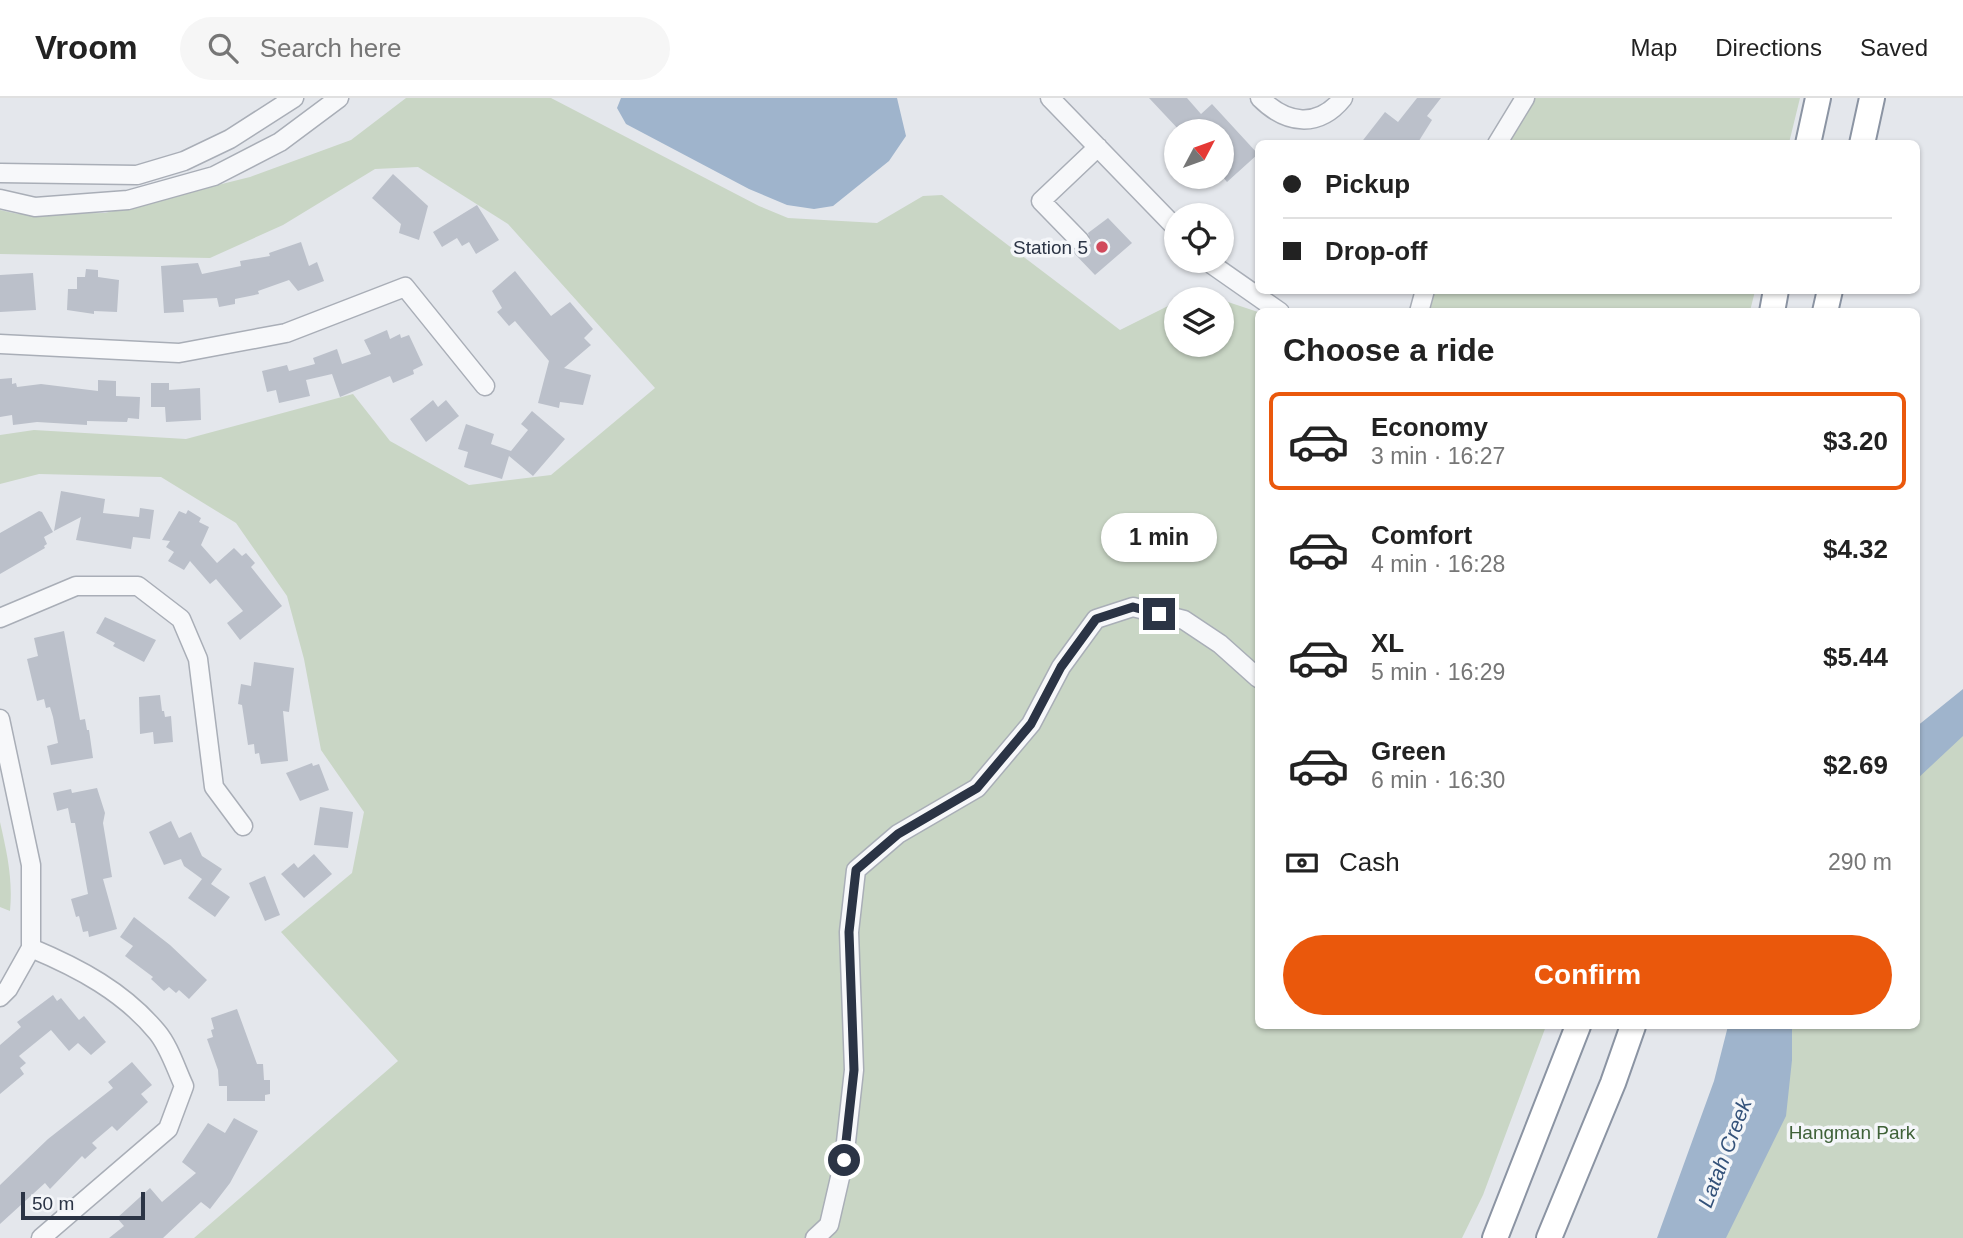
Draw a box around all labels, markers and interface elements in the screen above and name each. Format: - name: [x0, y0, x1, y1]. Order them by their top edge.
- search box: [180, 17, 670, 80]
- text: Vroom: [35, 29, 138, 66]
- icon: search: [204, 29, 242, 67]
- text: Search here: [260, 33, 401, 63]
- text: Map: [1631, 34, 1677, 61]
- text: Directions: [1715, 34, 1822, 61]
- text: Saved: [1860, 34, 1928, 61]
- north arrow: [1164, 119, 1234, 189]
- map controls: [1164, 119, 1234, 357]
- text: Pickup: [1325, 169, 1410, 199]
- button: locate: [1164, 203, 1234, 273]
- text: Drop-off: [1325, 236, 1428, 266]
- place label: Station 5: [1013, 237, 1088, 258]
- marker: Station 5: [1094, 239, 1110, 255]
- button: layers: [1164, 287, 1234, 357]
- text: Choose a ride: [1283, 332, 1495, 368]
- icon: car: [1287, 410, 1350, 473]
- text: Economy: [1371, 412, 1488, 442]
- text: $3.20: [1823, 426, 1888, 456]
- text: 3 min · 16:27: [1371, 443, 1505, 469]
- callout: 1 min: [1101, 512, 1217, 561]
- icon: car: [1287, 518, 1350, 581]
- text: Comfort: [1371, 520, 1472, 550]
- text: 1 min: [1129, 524, 1189, 550]
- text: $4.32: [1823, 534, 1888, 564]
- text: 4 min · 16:28: [1371, 551, 1505, 577]
- route end: [1143, 598, 1175, 630]
- icon: car: [1287, 626, 1350, 689]
- text: XL: [1371, 628, 1404, 658]
- text: $5.44: [1823, 642, 1888, 672]
- text: 5 min · 16:29: [1371, 659, 1505, 685]
- icon: car: [1287, 734, 1350, 797]
- text: Green: [1371, 736, 1446, 766]
- text: $2.69: [1823, 750, 1888, 780]
- text: 6 min · 16:30: [1371, 767, 1505, 793]
- icon: cash: [1283, 844, 1321, 882]
- text: Cash: [1339, 847, 1400, 877]
- text: 290 m: [1828, 849, 1892, 875]
- button: Confirm: [1283, 935, 1892, 1015]
- water label: Latah Creek: [1693, 1094, 1756, 1210]
- park label: Hangman Park: [1789, 1122, 1916, 1143]
- route start: [828, 1144, 860, 1176]
- scale bar: [21, 1189, 145, 1221]
- text: 50 m: [32, 1193, 74, 1214]

